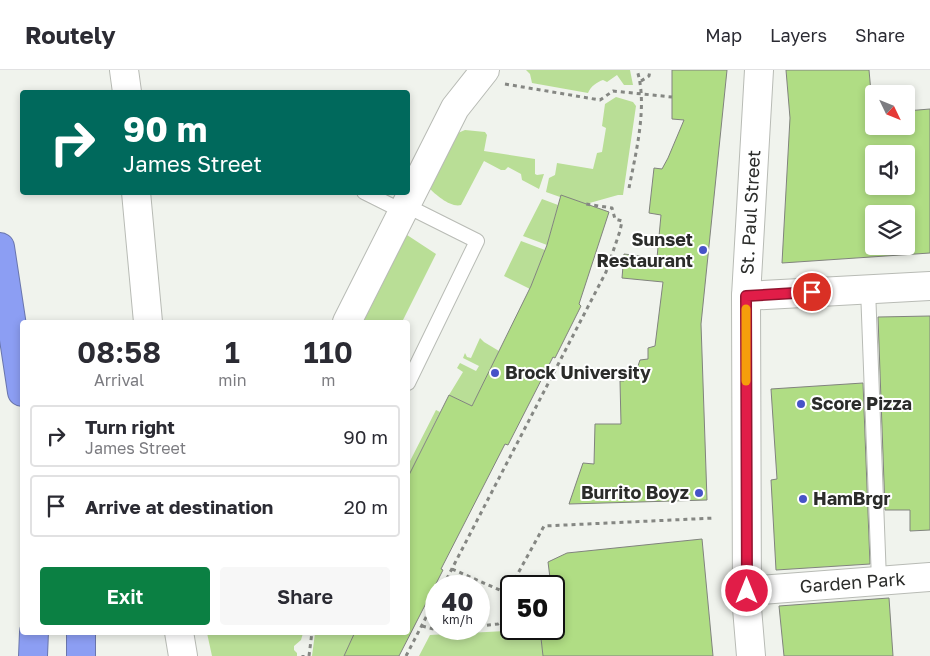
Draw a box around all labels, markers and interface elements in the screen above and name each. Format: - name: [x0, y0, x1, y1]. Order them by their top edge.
- text: Routely: [25, 20, 116, 49]
- text: Map: [705, 24, 742, 46]
- text: Layers: [770, 24, 827, 46]
- text: Share: [855, 24, 905, 46]
- north arrow: [865, 85, 915, 135]
- map controls: [865, 85, 915, 255]
- text: 90 m: [123, 108, 207, 150]
- icon: right: [40, 110, 105, 175]
- button: sound: [865, 145, 915, 195]
- street label: St. Paul Street: [735, 149, 764, 275]
- text: James Street: [123, 150, 262, 177]
- button: layers: [865, 205, 915, 255]
- place label: Sunset Restaurant: [597, 228, 693, 271]
- marker: Sunset Restaurant: [697, 244, 709, 256]
- pin: [791, 271, 833, 313]
- icon: arrive: [798, 278, 826, 306]
- text: 08:58: [77, 334, 161, 370]
- text: 1: [225, 334, 240, 370]
- text: 110: [304, 334, 353, 370]
- place label: Brock University: [505, 361, 651, 383]
- marker: Brock University: [489, 367, 501, 379]
- text: Arrival: [94, 370, 144, 390]
- text: min: [218, 370, 247, 390]
- text: m: [321, 370, 335, 390]
- place label: Score Pizza: [811, 392, 912, 414]
- marker: Score Pizza: [795, 398, 807, 410]
- text: Turn right: [85, 415, 175, 438]
- icon: right: [42, 422, 70, 450]
- text: 90 m: [343, 425, 388, 448]
- text: James Street: [85, 438, 186, 458]
- place label: Burrito Boyz: [581, 481, 689, 503]
- marker: Burrito Boyz: [693, 487, 705, 499]
- place label: HamBrgr: [813, 487, 890, 509]
- icon: arrive: [42, 492, 70, 520]
- marker: HamBrgr: [797, 493, 809, 505]
- text: Arrive at destination: [85, 495, 273, 518]
- text: 20 m: [344, 495, 388, 518]
- position arrow: [720, 564, 772, 616]
- button: Exit: [40, 567, 210, 625]
- button: Share: [220, 567, 390, 625]
- street label: Garden Park: [799, 567, 906, 597]
- speed limit sign: 50: [500, 575, 565, 640]
- text: 40: [442, 586, 473, 617]
- text: km/h: [442, 612, 473, 627]

